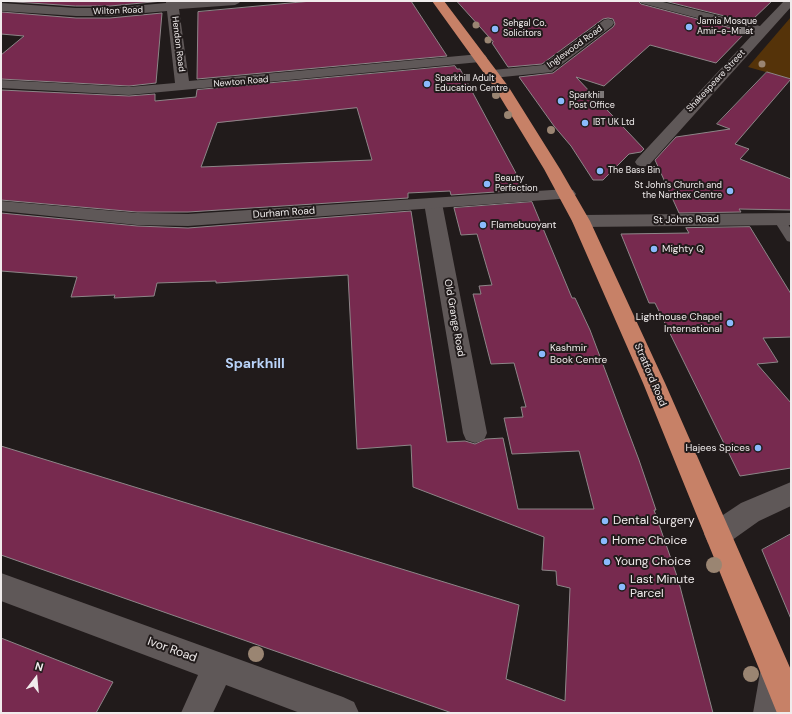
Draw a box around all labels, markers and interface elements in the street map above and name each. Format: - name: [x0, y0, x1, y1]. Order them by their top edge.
- street label: Wilton Road: [93, 5, 143, 17]
- street label: Hendon Road: [169, 16, 187, 72]
- place label: Jamia Mosque Amir-e-Millat: [697, 17, 757, 38]
- place label: Sehgal Co. Solicitors: [503, 19, 546, 40]
- marker: Jamia Mosque Amir-e-Millat: [684, 22, 694, 32]
- street label: Inglewood Road: [545, 23, 605, 71]
- marker: Sehgal Co. Solicitors: [490, 24, 500, 34]
- street label: Shakespeare Street: [684, 48, 748, 114]
- street label: Newton Road: [213, 74, 269, 90]
- place label: Sparkhill Adult Education Centre: [435, 74, 508, 95]
- marker: Sparkhill Adult Education Centre: [422, 79, 432, 89]
- place label: Sparkhill Post Office: [569, 91, 615, 112]
- marker: Sparkhill Post Office: [556, 96, 566, 106]
- marker: IBT UK Ltd: [580, 118, 590, 128]
- place label: IBT UK Ltd: [593, 118, 635, 128]
- marker: The Bass Bin: [595, 166, 605, 176]
- place label: The Bass Bin: [608, 166, 660, 176]
- place label: Beauty Perfection: [495, 174, 538, 195]
- marker: Beauty Perfection: [482, 179, 492, 189]
- place label: St John's Church and the Narthex Centre: [634, 181, 722, 202]
- marker: St John's Church and the Narthex Centre: [725, 186, 735, 196]
- street label: Durham Road: [252, 205, 316, 221]
- street label: St Johns Road: [653, 213, 719, 227]
- place label: Flamebuoyant: [491, 219, 556, 231]
- marker: Flamebuoyant: [478, 220, 488, 230]
- place label: Mighty Q: [662, 243, 704, 255]
- marker: Mighty Q: [649, 244, 659, 254]
- street label: Old Grange Road: [441, 278, 467, 358]
- place label: Lighthouse Chapel International: [636, 311, 722, 334]
- marker: Lighthouse Chapel International: [725, 318, 735, 328]
- place label: Kashmir Book Centre: [550, 342, 607, 366]
- street label: Stratford Road: [631, 342, 669, 408]
- marker: Kashmir Book Centre: [537, 349, 547, 359]
- district label: Sparkhill: [225, 356, 285, 372]
- place label: Hajees Spices: [685, 442, 750, 454]
- marker: Hajees Spices: [753, 443, 763, 453]
- place label: Dental Surgery: [613, 514, 695, 528]
- marker: Dental Surgery: [600, 516, 610, 526]
- place label: Home Choice: [612, 534, 687, 548]
- marker: Home Choice: [599, 536, 609, 546]
- place label: Young Choice: [615, 555, 691, 569]
- marker: Young Choice: [602, 557, 612, 567]
- place label: Last Minute Parcel: [630, 573, 695, 601]
- marker: Last Minute Parcel: [617, 582, 627, 592]
- street label: Ivor Road: [145, 634, 199, 666]
- north arrow: [16, 658, 56, 698]
- text: N: [34, 659, 45, 674]

